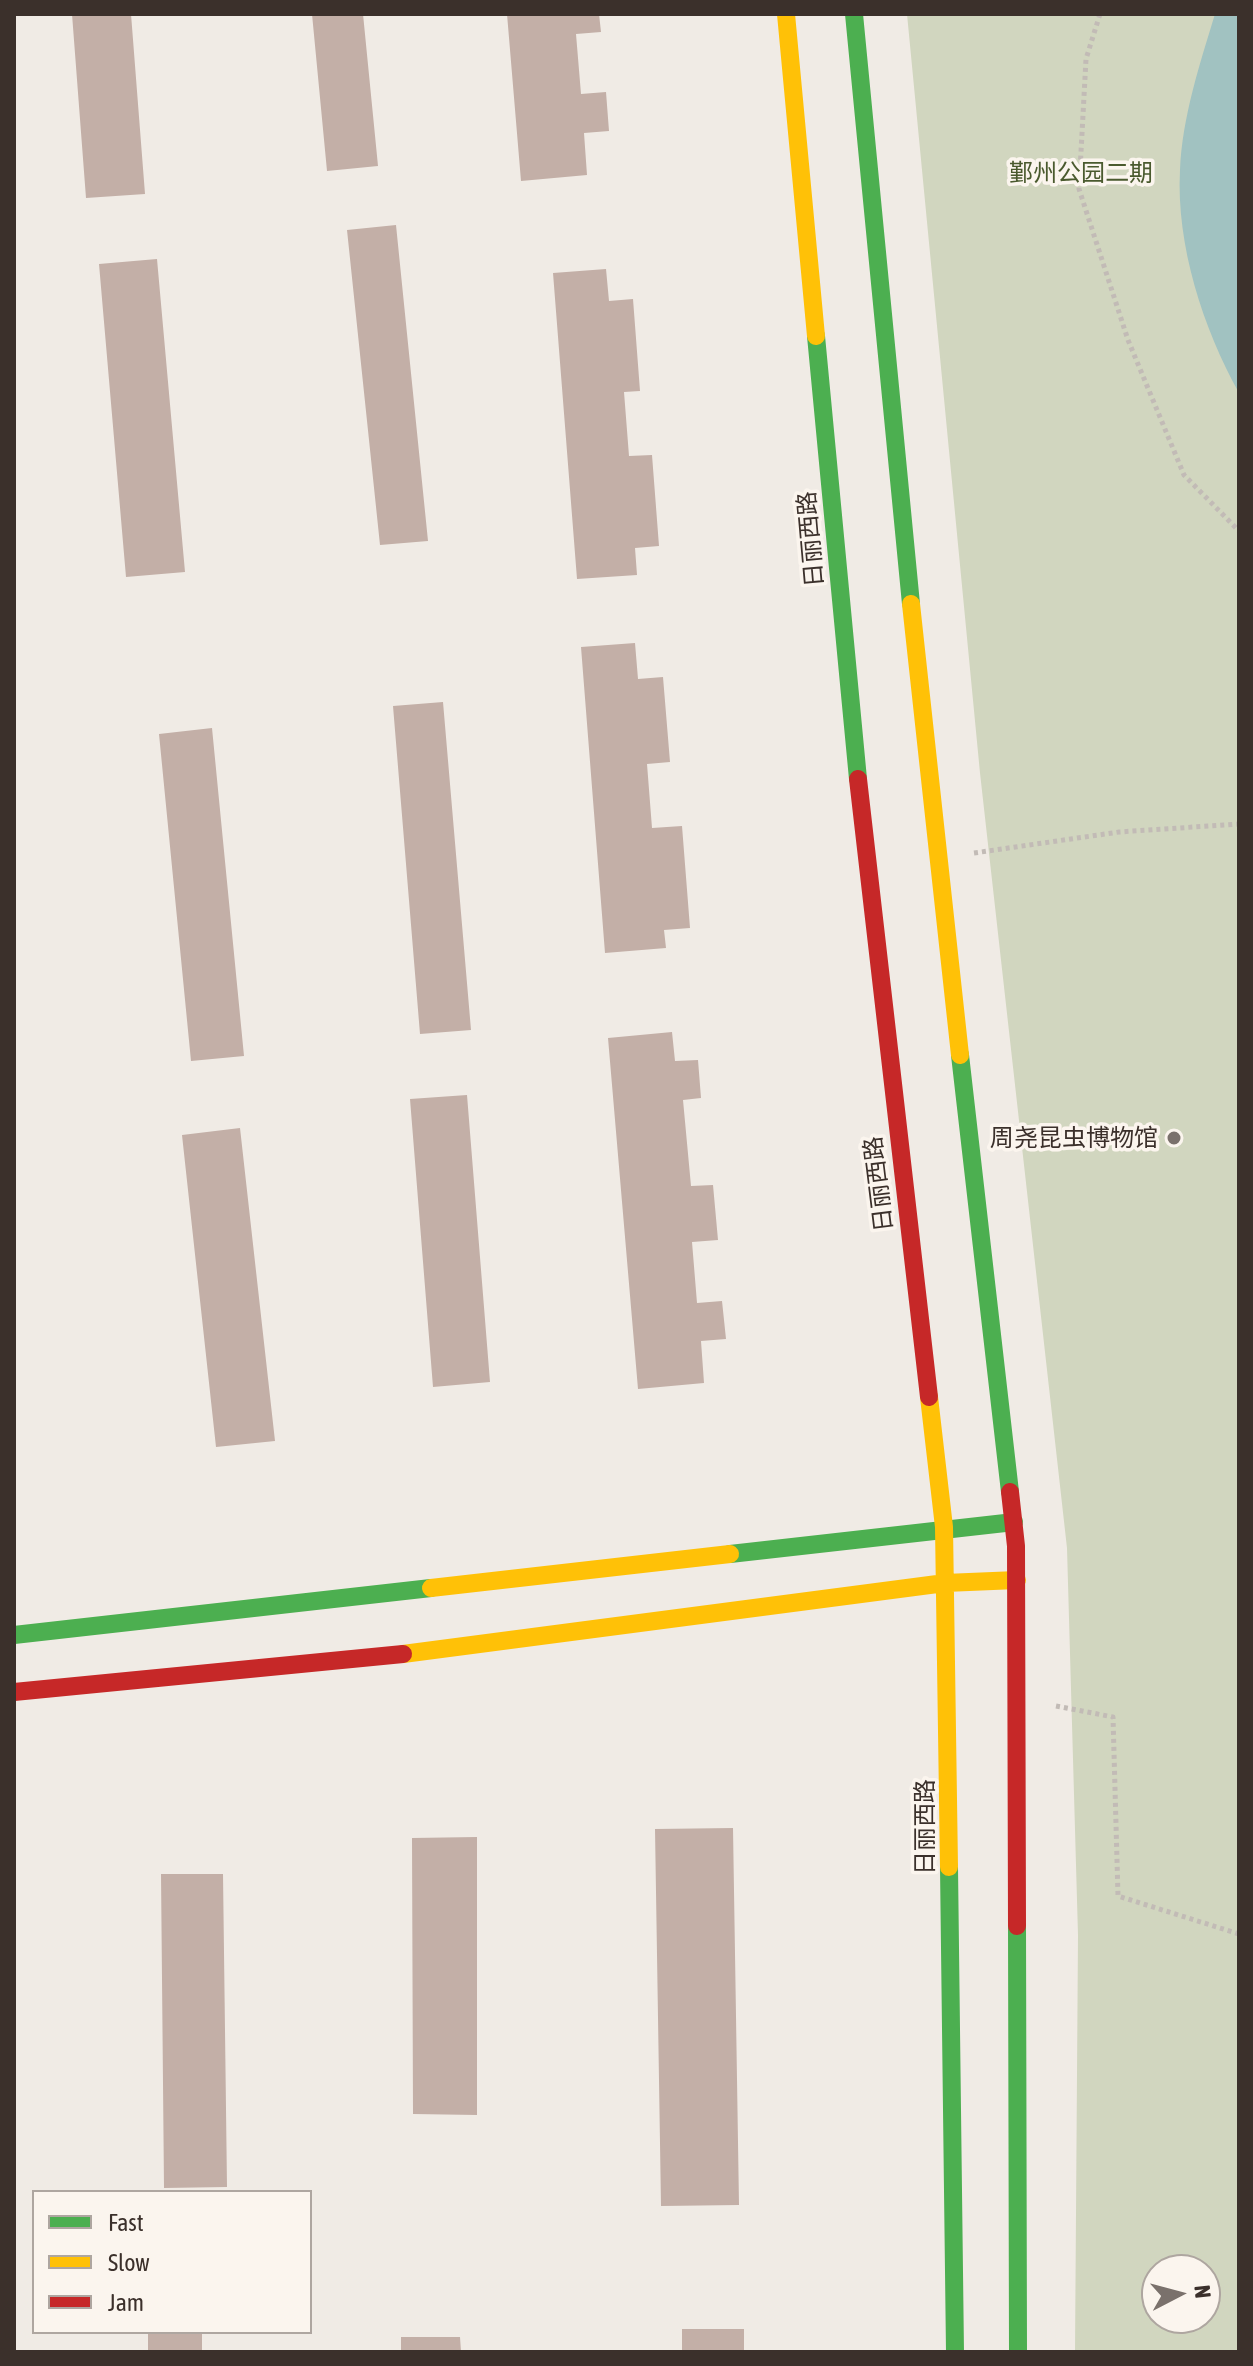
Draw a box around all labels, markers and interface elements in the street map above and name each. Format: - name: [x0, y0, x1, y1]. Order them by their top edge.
- park label: 鄞州公园二期: [1009, 159, 1153, 187]
- street label: 日丽西路: [792, 490, 830, 588]
- place label: 周尧昆虫博物馆: [990, 1124, 1158, 1152]
- marker: 周尧昆虫博物馆: [1165, 1129, 1183, 1147]
- street label: 日丽西路: [859, 1135, 899, 1233]
- street label: 日丽西路: [911, 1779, 939, 1875]
- legend: [32, 2190, 312, 2334]
- text: Fast: [108, 2209, 144, 2236]
- text: Slow: [108, 2249, 150, 2276]
- north arrow: [1141, 2254, 1221, 2334]
- text: N: [1189, 2284, 1216, 2300]
- text: Jam: [108, 2289, 144, 2316]

